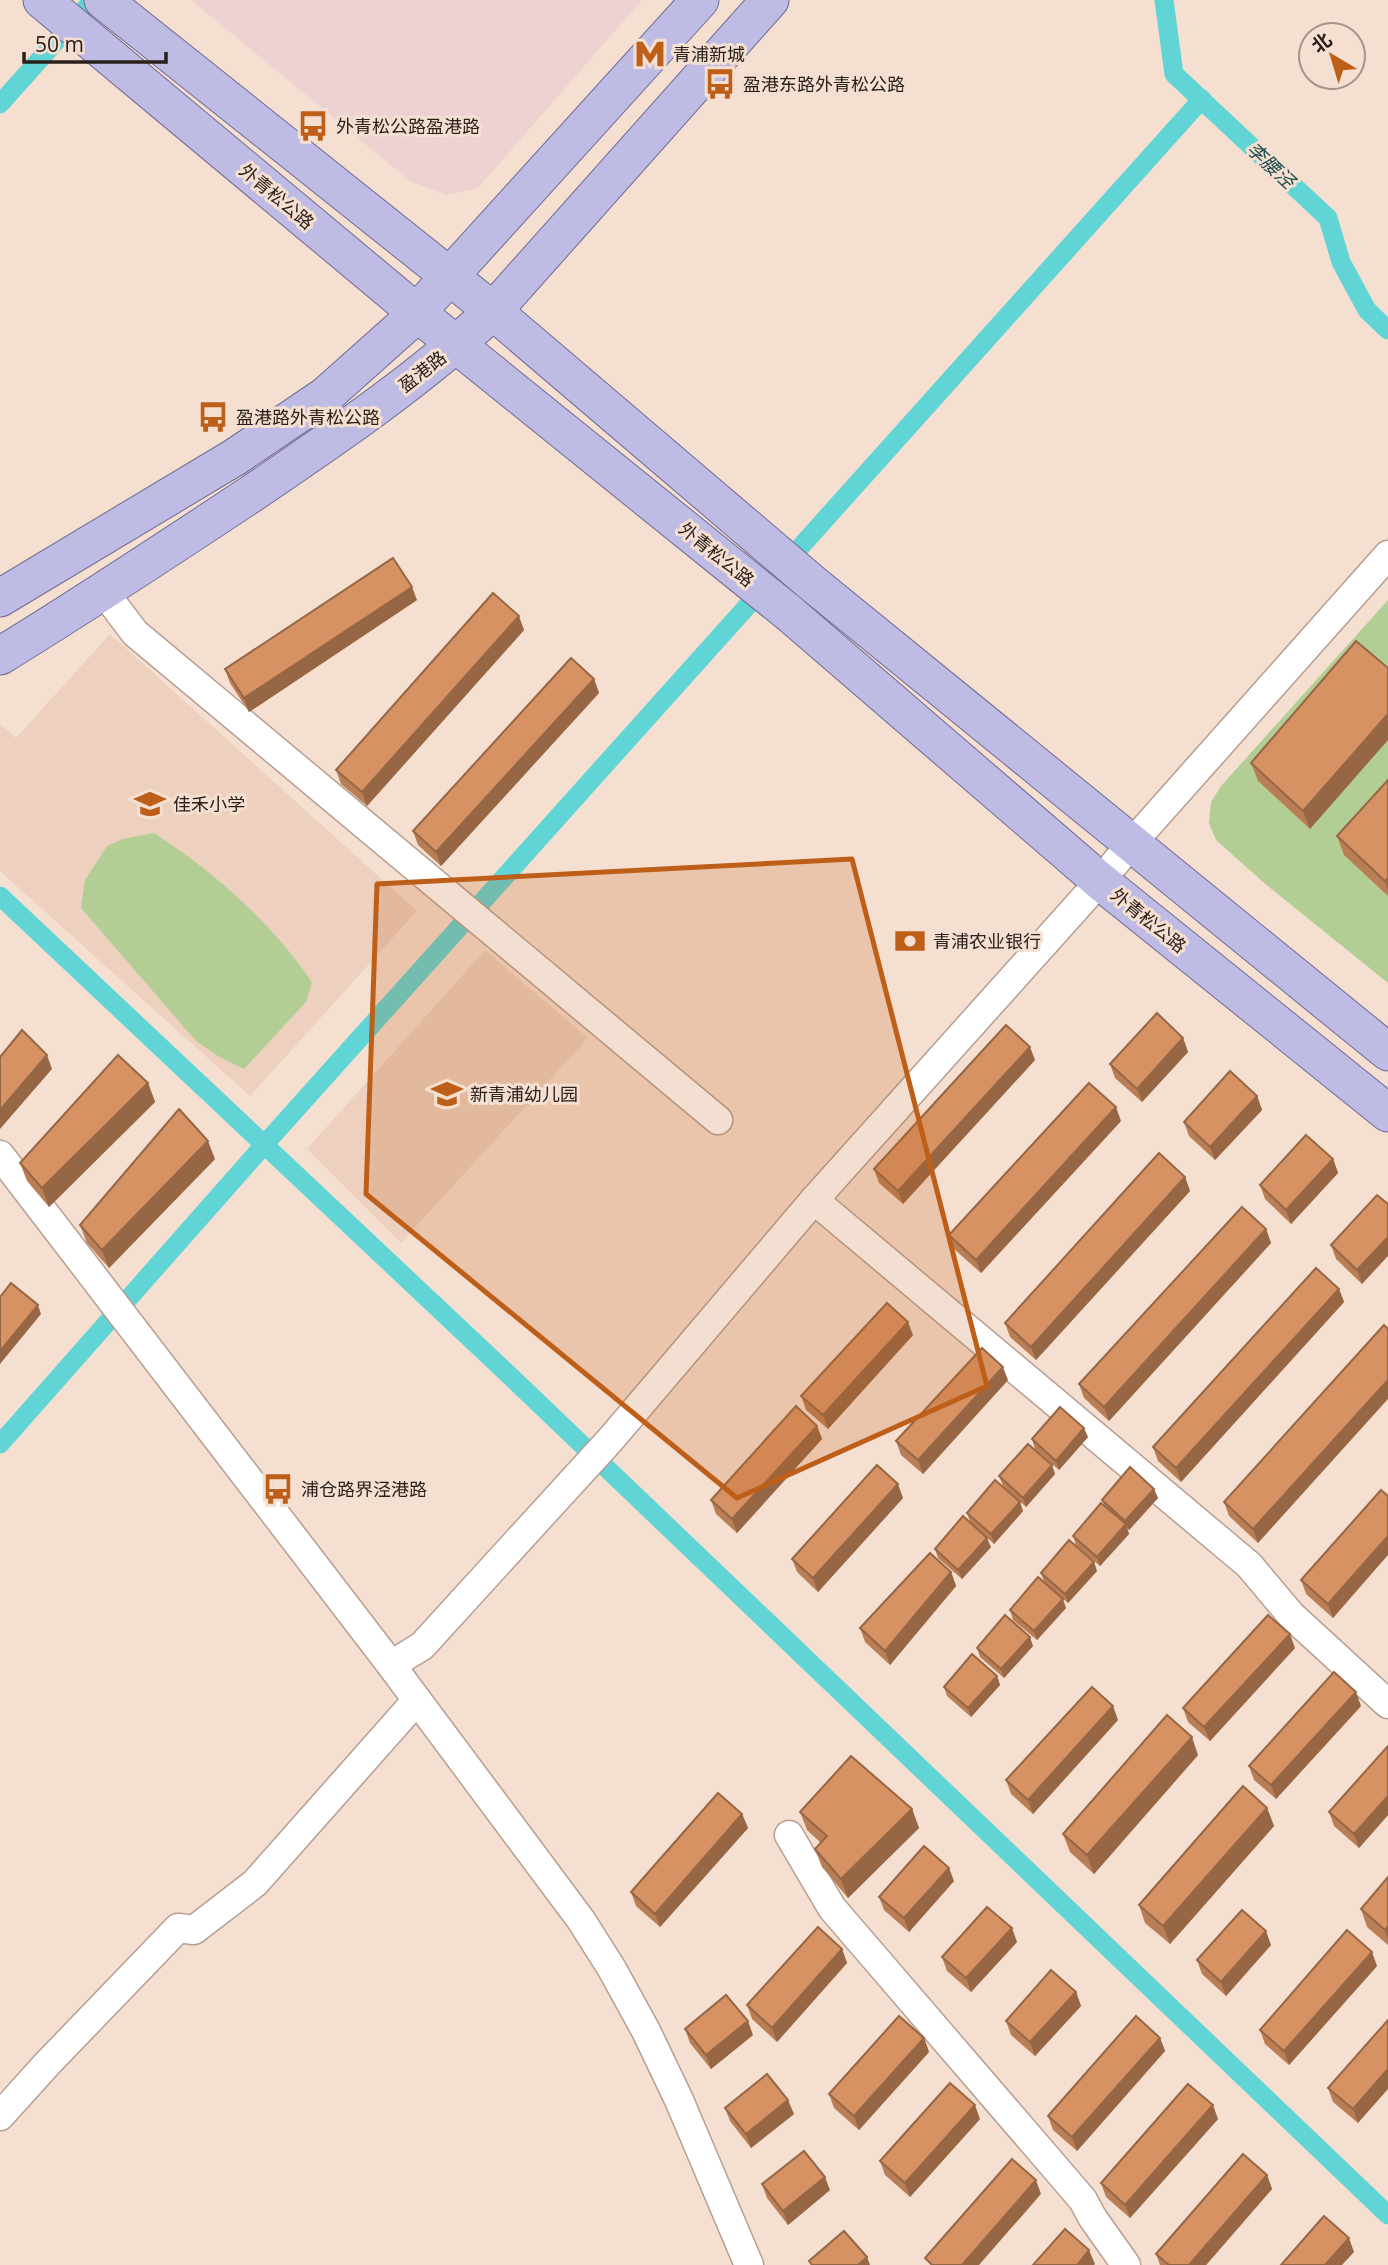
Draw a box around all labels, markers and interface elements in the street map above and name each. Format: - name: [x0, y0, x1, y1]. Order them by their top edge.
- scale bar: [24, 21, 166, 65]
- north arrow: [1297, 21, 1367, 91]
- text: 北: [1306, 27, 1337, 59]
- text: 50 m: [35, 30, 84, 58]
- metro station icon: 青浦新城: [633, 37, 667, 71]
- place label: 青浦新城: [673, 42, 745, 66]
- bus stop icon: 盈港东路外青松公路: [703, 67, 737, 101]
- place label: 盈港东路外青松公路: [743, 72, 905, 96]
- bus stop icon: 外青松公路盈港路: [296, 109, 330, 143]
- place label: 外青松公路盈港路: [336, 114, 480, 138]
- water label: 李腰泾: [1241, 136, 1302, 195]
- street label: 外青松公路: [235, 158, 319, 234]
- street label: 盈港路: [393, 345, 451, 397]
- bus stop icon: 盈港路外青松公路: [196, 400, 230, 434]
- place label: 盈港路外青松公路: [236, 405, 380, 429]
- street label: 外青松公路: [674, 516, 760, 592]
- school or university icon: 佳禾小学: [133, 787, 167, 821]
- place label: 佳禾小学: [173, 792, 245, 816]
- street label: 外青松公路: [1106, 882, 1192, 958]
- bank icon: 青浦农业银行: [893, 924, 927, 958]
- place label: 青浦农业银行: [933, 929, 1041, 953]
- school or university icon: 新青浦幼儿园: [430, 1077, 464, 1111]
- place label: 新青浦幼儿园: [470, 1082, 578, 1106]
- bus stop icon: 浦仓路界泾港路: [261, 1472, 295, 1506]
- place label: 浦仓路界泾港路: [301, 1477, 427, 1501]

